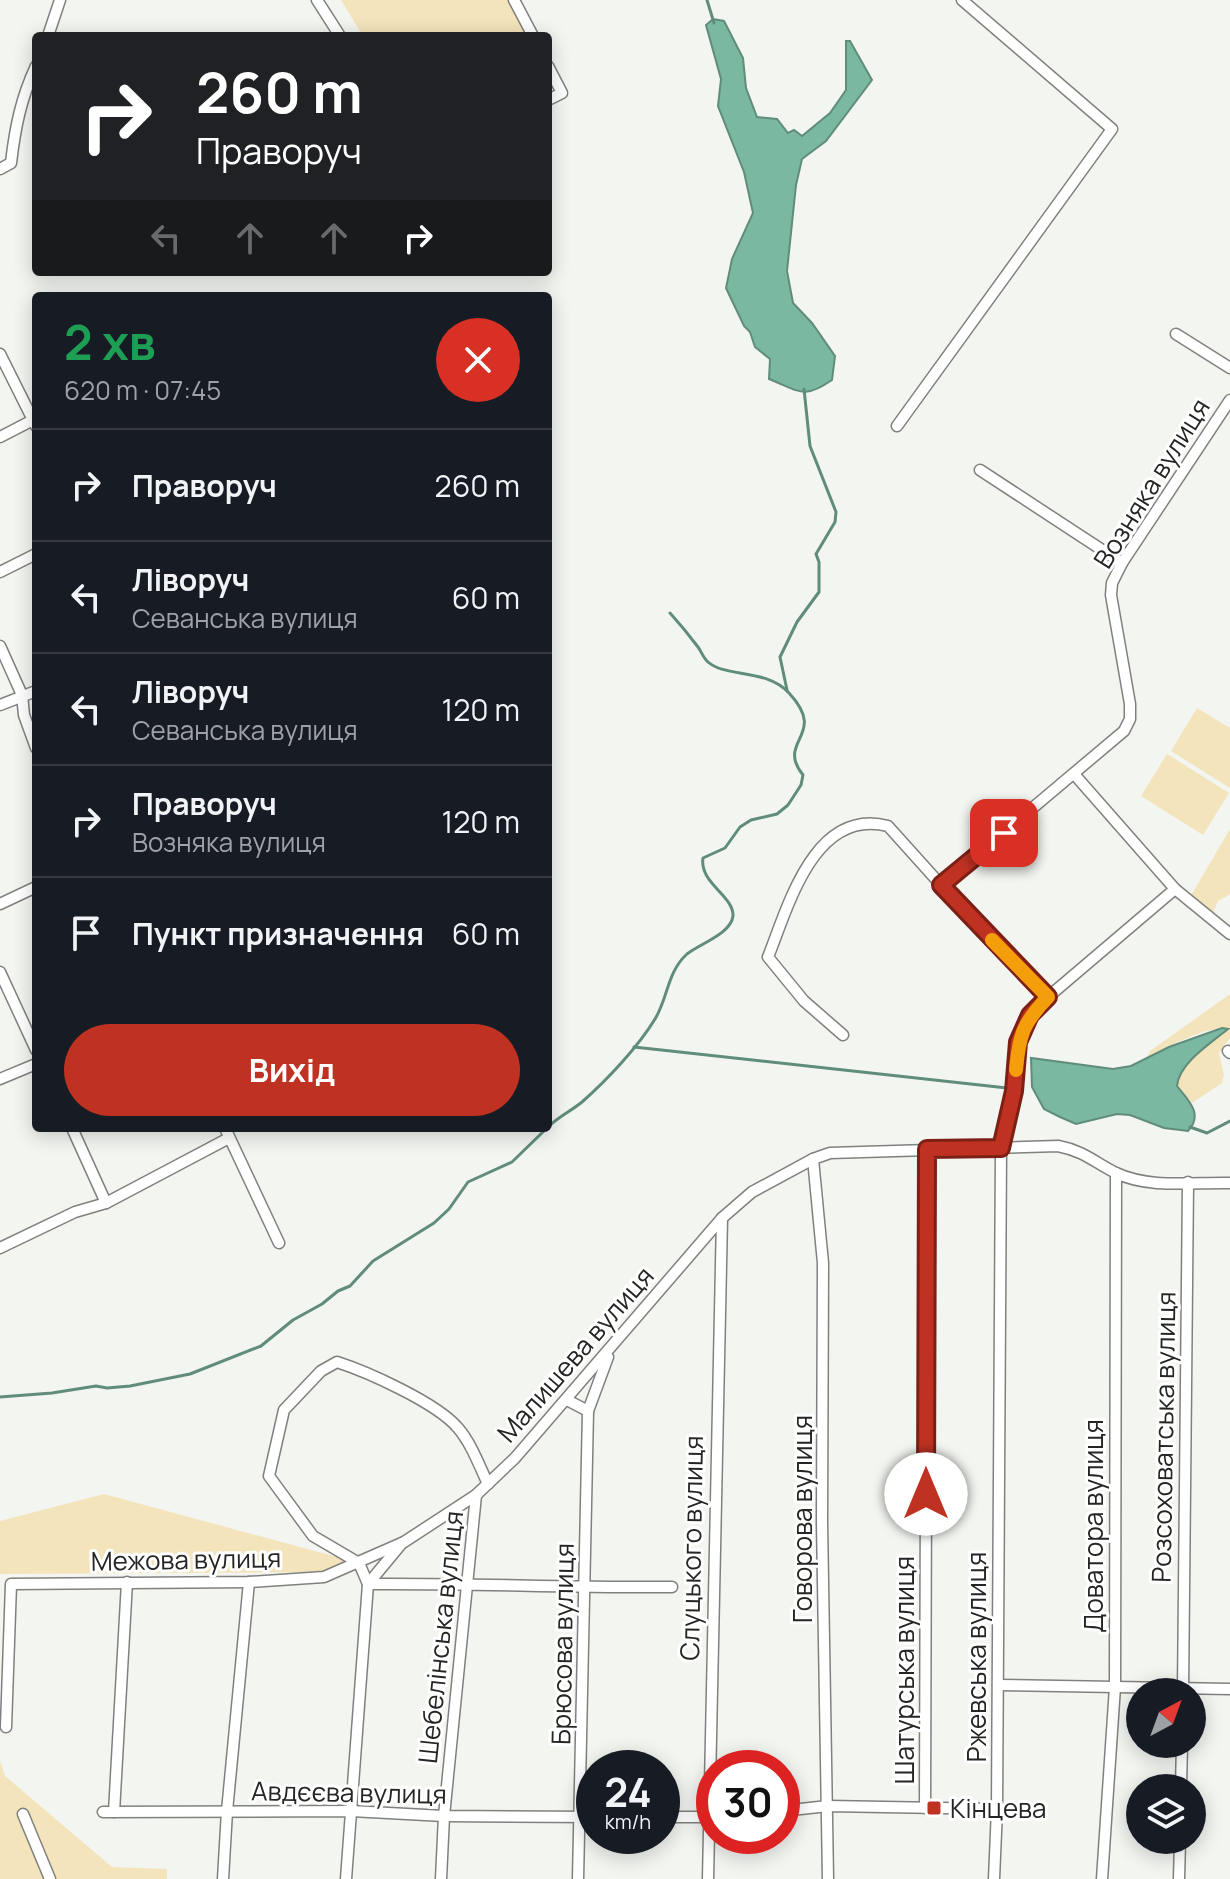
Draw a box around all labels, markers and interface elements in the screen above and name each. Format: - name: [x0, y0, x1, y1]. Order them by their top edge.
- text: 260 m: [196, 53, 363, 130]
- icon: right: [64, 64, 168, 168]
- text: Праворуч: [196, 126, 362, 175]
- icon: left: [144, 216, 188, 260]
- icon: ahead: [228, 216, 272, 260]
- icon: ahead: [312, 216, 356, 260]
- icon: right: [396, 216, 440, 260]
- text: 2 хв: [64, 309, 156, 374]
- button: close: [436, 318, 520, 402]
- text: 620 m · 07:45: [64, 372, 221, 408]
- street label: Возняка вулиця: [1084, 391, 1218, 575]
- icon: right: [64, 463, 108, 507]
- text: Праворуч: [132, 465, 277, 506]
- text: 260 m: [435, 465, 520, 506]
- text: Ліворуч: [132, 559, 249, 600]
- icon: left: [64, 575, 108, 619]
- text: 60 m: [452, 577, 520, 618]
- text: Севанська вулиця: [132, 600, 358, 636]
- text: Ліворуч: [132, 671, 249, 712]
- icon: left: [64, 687, 108, 731]
- text: 120 m: [441, 689, 520, 730]
- text: Севанська вулиця: [132, 712, 358, 748]
- text: Праворуч: [132, 783, 277, 824]
- icon: right: [64, 799, 108, 843]
- pin: [970, 799, 1038, 867]
- text: 120 m: [441, 801, 520, 842]
- icon: arrive: [982, 811, 1026, 855]
- text: Возняка вулиця: [132, 824, 326, 860]
- icon: arrive: [64, 911, 108, 955]
- text: Пункт призначення: [132, 913, 424, 954]
- text: 60 m: [452, 913, 520, 954]
- button: Вихід: [64, 1024, 520, 1116]
- street label: Малишева вулиця: [489, 1258, 661, 1450]
- street label: Розсоховатська вулиця: [1142, 1291, 1184, 1583]
- street label: Говорова вулиця: [784, 1415, 820, 1623]
- street label: Доватора вулиця: [1075, 1419, 1111, 1633]
- street label: Слуцького вулиця: [671, 1435, 711, 1661]
- position arrow: [884, 1452, 968, 1536]
- street label: Шебелінська вулиця: [409, 1509, 471, 1765]
- street label: Межова вулиця: [90, 1539, 282, 1579]
- street label: Брюсова вулиця: [542, 1543, 582, 1745]
- street label: Ржевська вулиця: [958, 1552, 994, 1762]
- street label: Шатурська вулиця: [886, 1556, 922, 1784]
- north arrow: [1126, 1678, 1206, 1758]
- map controls: [1126, 1678, 1206, 1854]
- speed limit sign: 30: [696, 1750, 800, 1854]
- text: 24: [604, 1764, 652, 1819]
- street label: Авдєєва вулиця: [251, 1772, 447, 1812]
- button: layers: [1126, 1774, 1206, 1854]
- place label: Кінцева: [950, 1790, 1047, 1826]
- marker: Кінцева: [925, 1799, 943, 1817]
- text: km/h: [605, 1808, 651, 1835]

